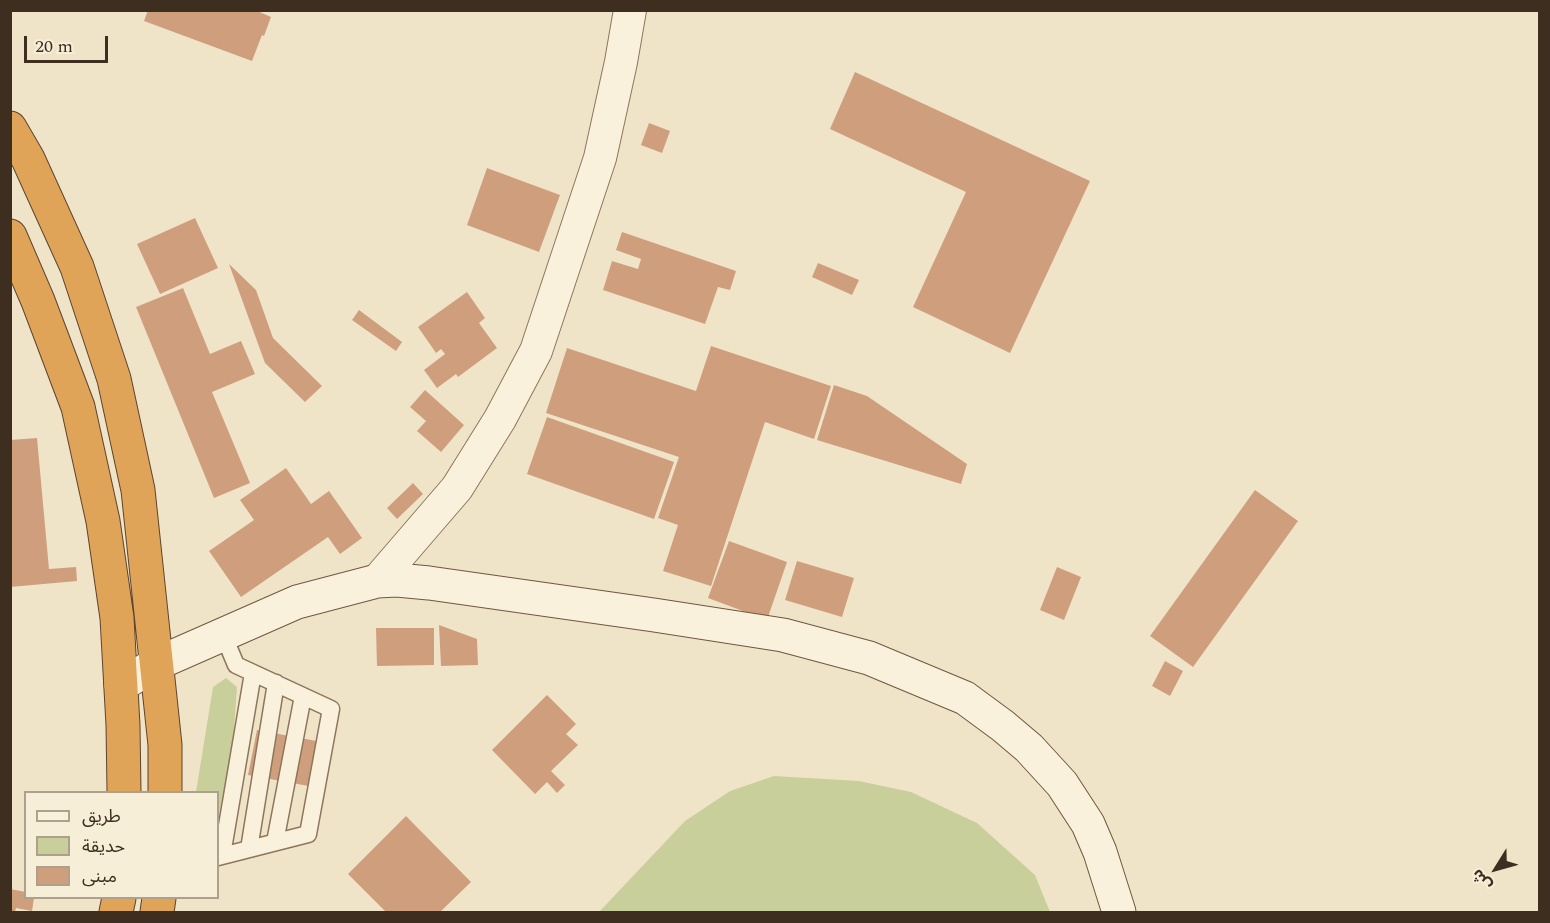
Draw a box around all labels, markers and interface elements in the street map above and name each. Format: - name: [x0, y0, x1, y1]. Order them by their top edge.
- scale bar: [27, 24, 111, 62]
- text: 20 m: [35, 33, 73, 60]
- legend: [24, 791, 219, 899]
- text: طريق: [82, 803, 121, 830]
- text: حديقة: [82, 833, 125, 860]
- north arrow: [1466, 839, 1526, 899]
- text: مبنى: [82, 863, 117, 890]
- text: ش: [1465, 864, 1498, 896]

